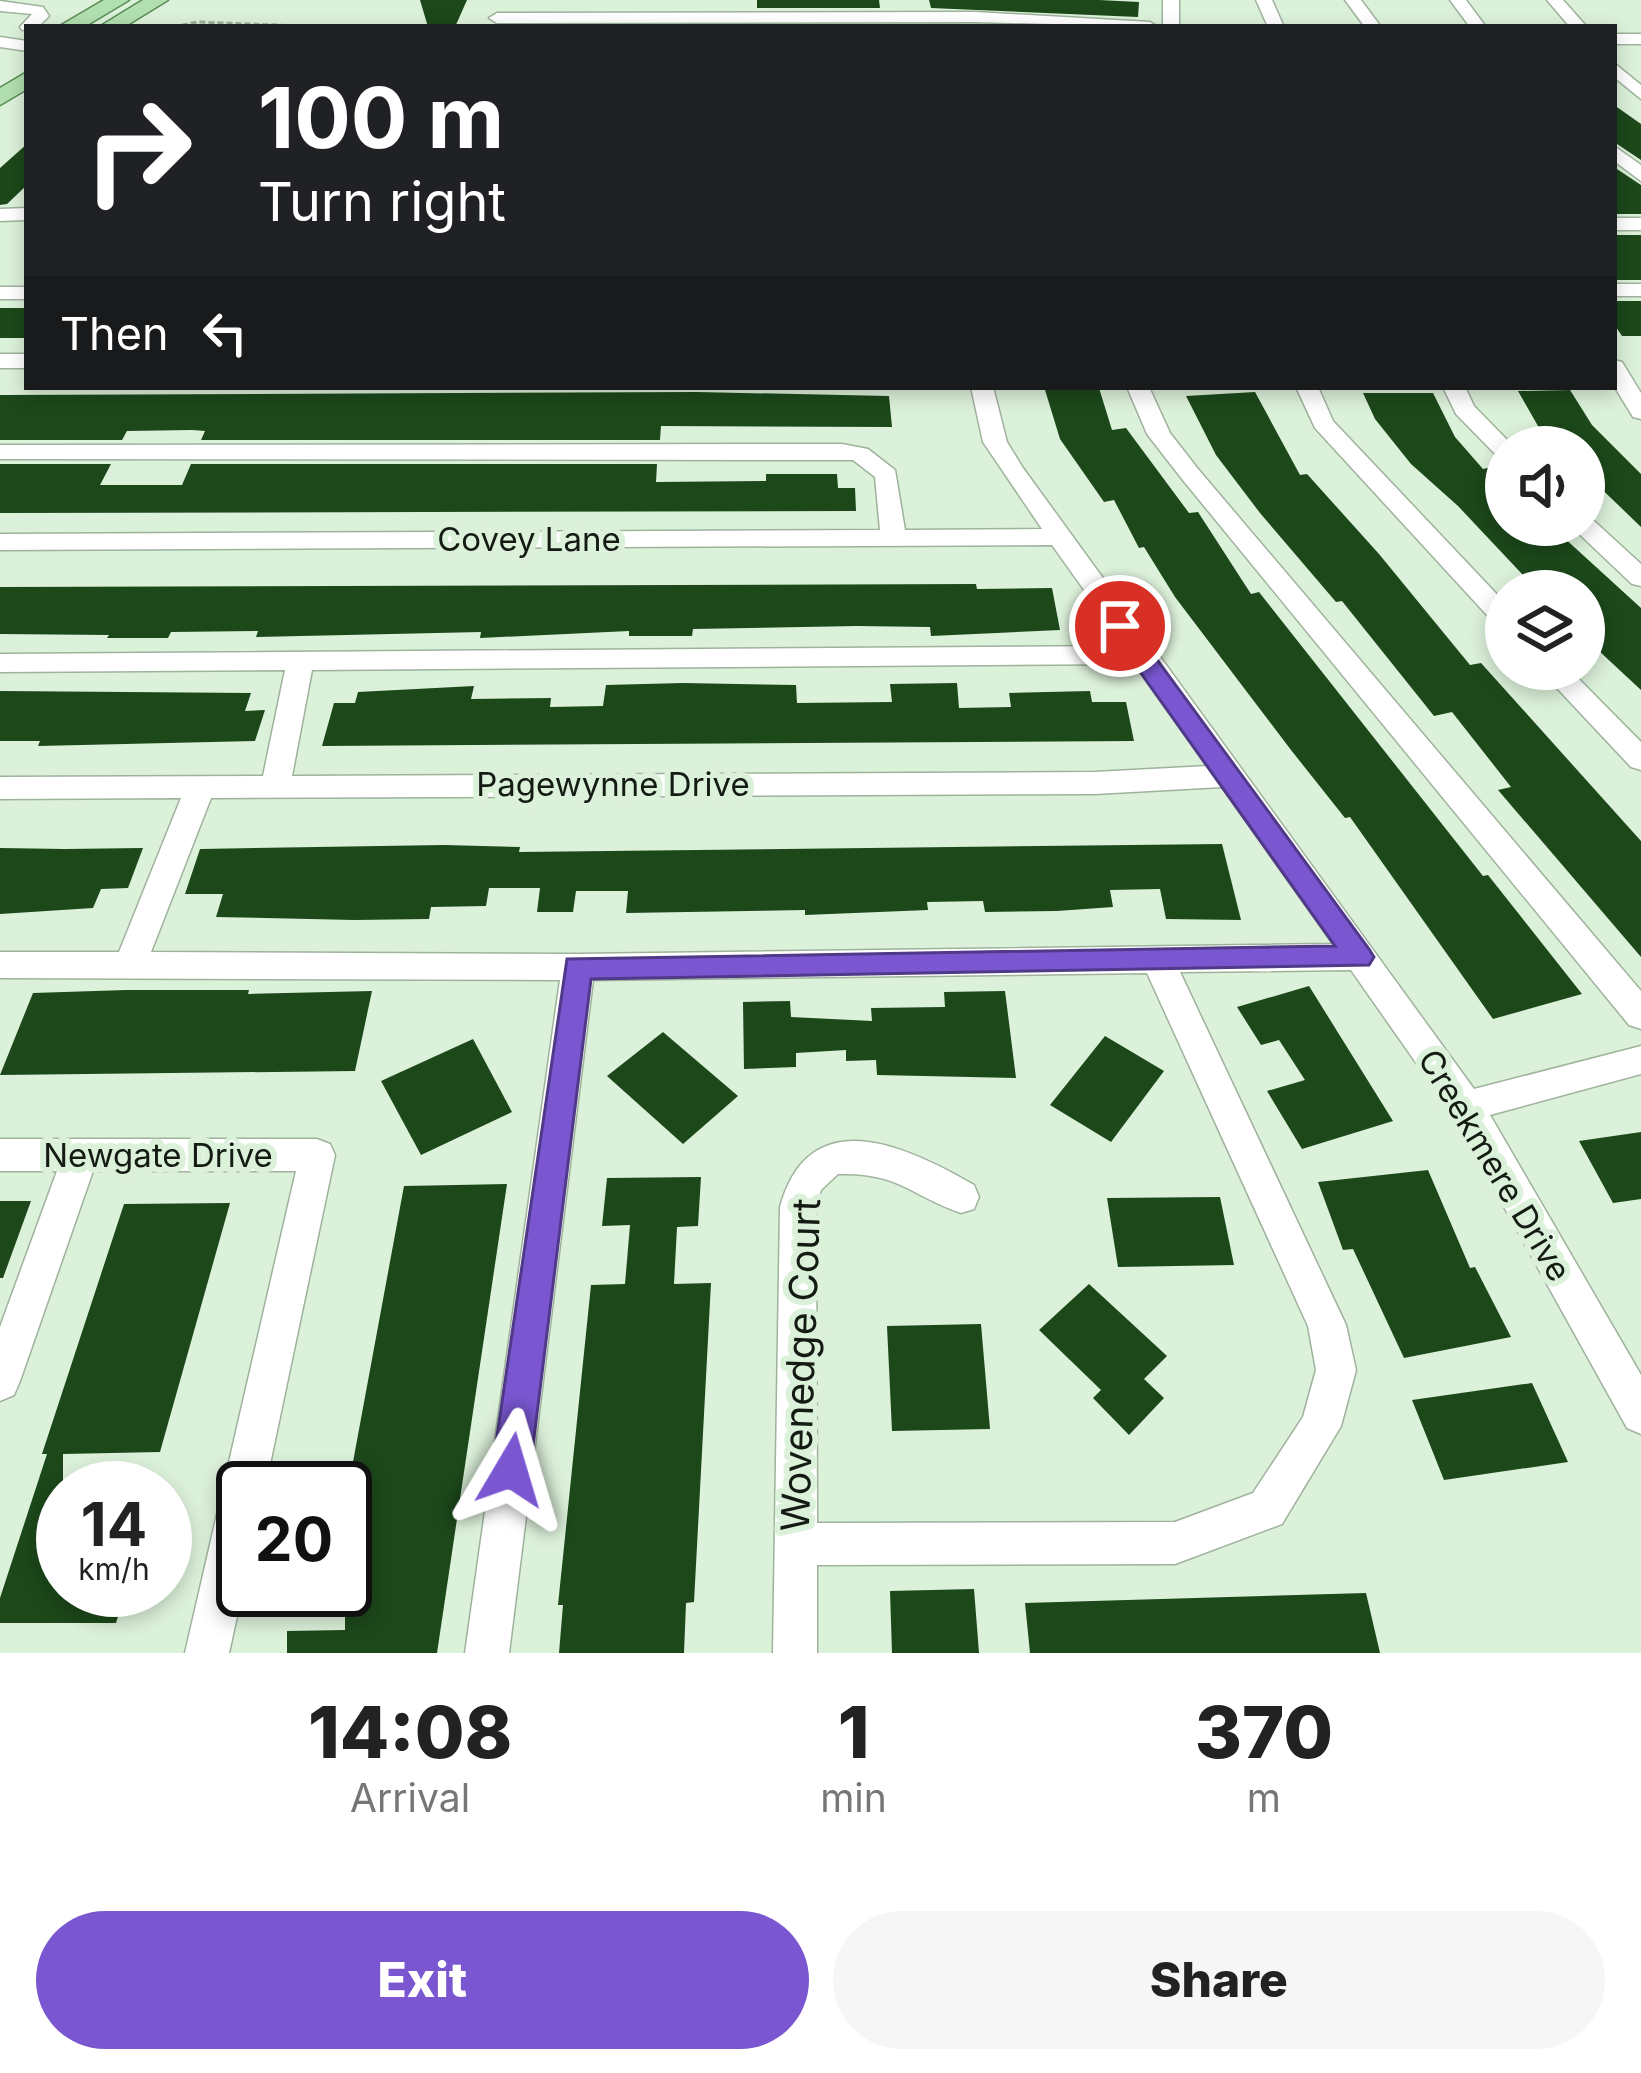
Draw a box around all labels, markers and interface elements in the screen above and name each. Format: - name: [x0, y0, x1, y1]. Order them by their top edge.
- text: 100 m: [258, 67, 504, 168]
- icon: right: [60, 72, 216, 228]
- text: Turn right: [258, 169, 506, 234]
- icon: left: [192, 300, 258, 366]
- text: Then: [60, 306, 168, 361]
- map controls: [1485, 426, 1605, 690]
- button: sound: [1485, 426, 1605, 546]
- street label: Covey Lane: [437, 519, 621, 559]
- button: layers: [1485, 570, 1605, 690]
- pin: [1069, 575, 1171, 677]
- icon: arrive: [1087, 593, 1153, 659]
- street label: Pagewynne Drive: [476, 764, 750, 804]
- street label: Creekmere Drive: [1410, 1042, 1580, 1288]
- street label: Newgate Drive: [43, 1135, 273, 1175]
- street label: Wovenedge Court: [771, 1198, 829, 1532]
- position arrow: [448, 1407, 574, 1533]
- speed limit sign: 20: [216, 1461, 372, 1617]
- text: 14: [81, 1488, 147, 1560]
- text: km/h: [78, 1551, 150, 1587]
- text: 14:08: [308, 1688, 512, 1775]
- text: 1: [838, 1688, 869, 1775]
- text: 370: [1195, 1688, 1333, 1775]
- text: Arrival: [350, 1774, 470, 1821]
- text: min: [820, 1774, 887, 1821]
- text: m: [1247, 1774, 1281, 1821]
- button: Exit: [36, 1911, 809, 2049]
- button: Share: [833, 1911, 1605, 2049]

